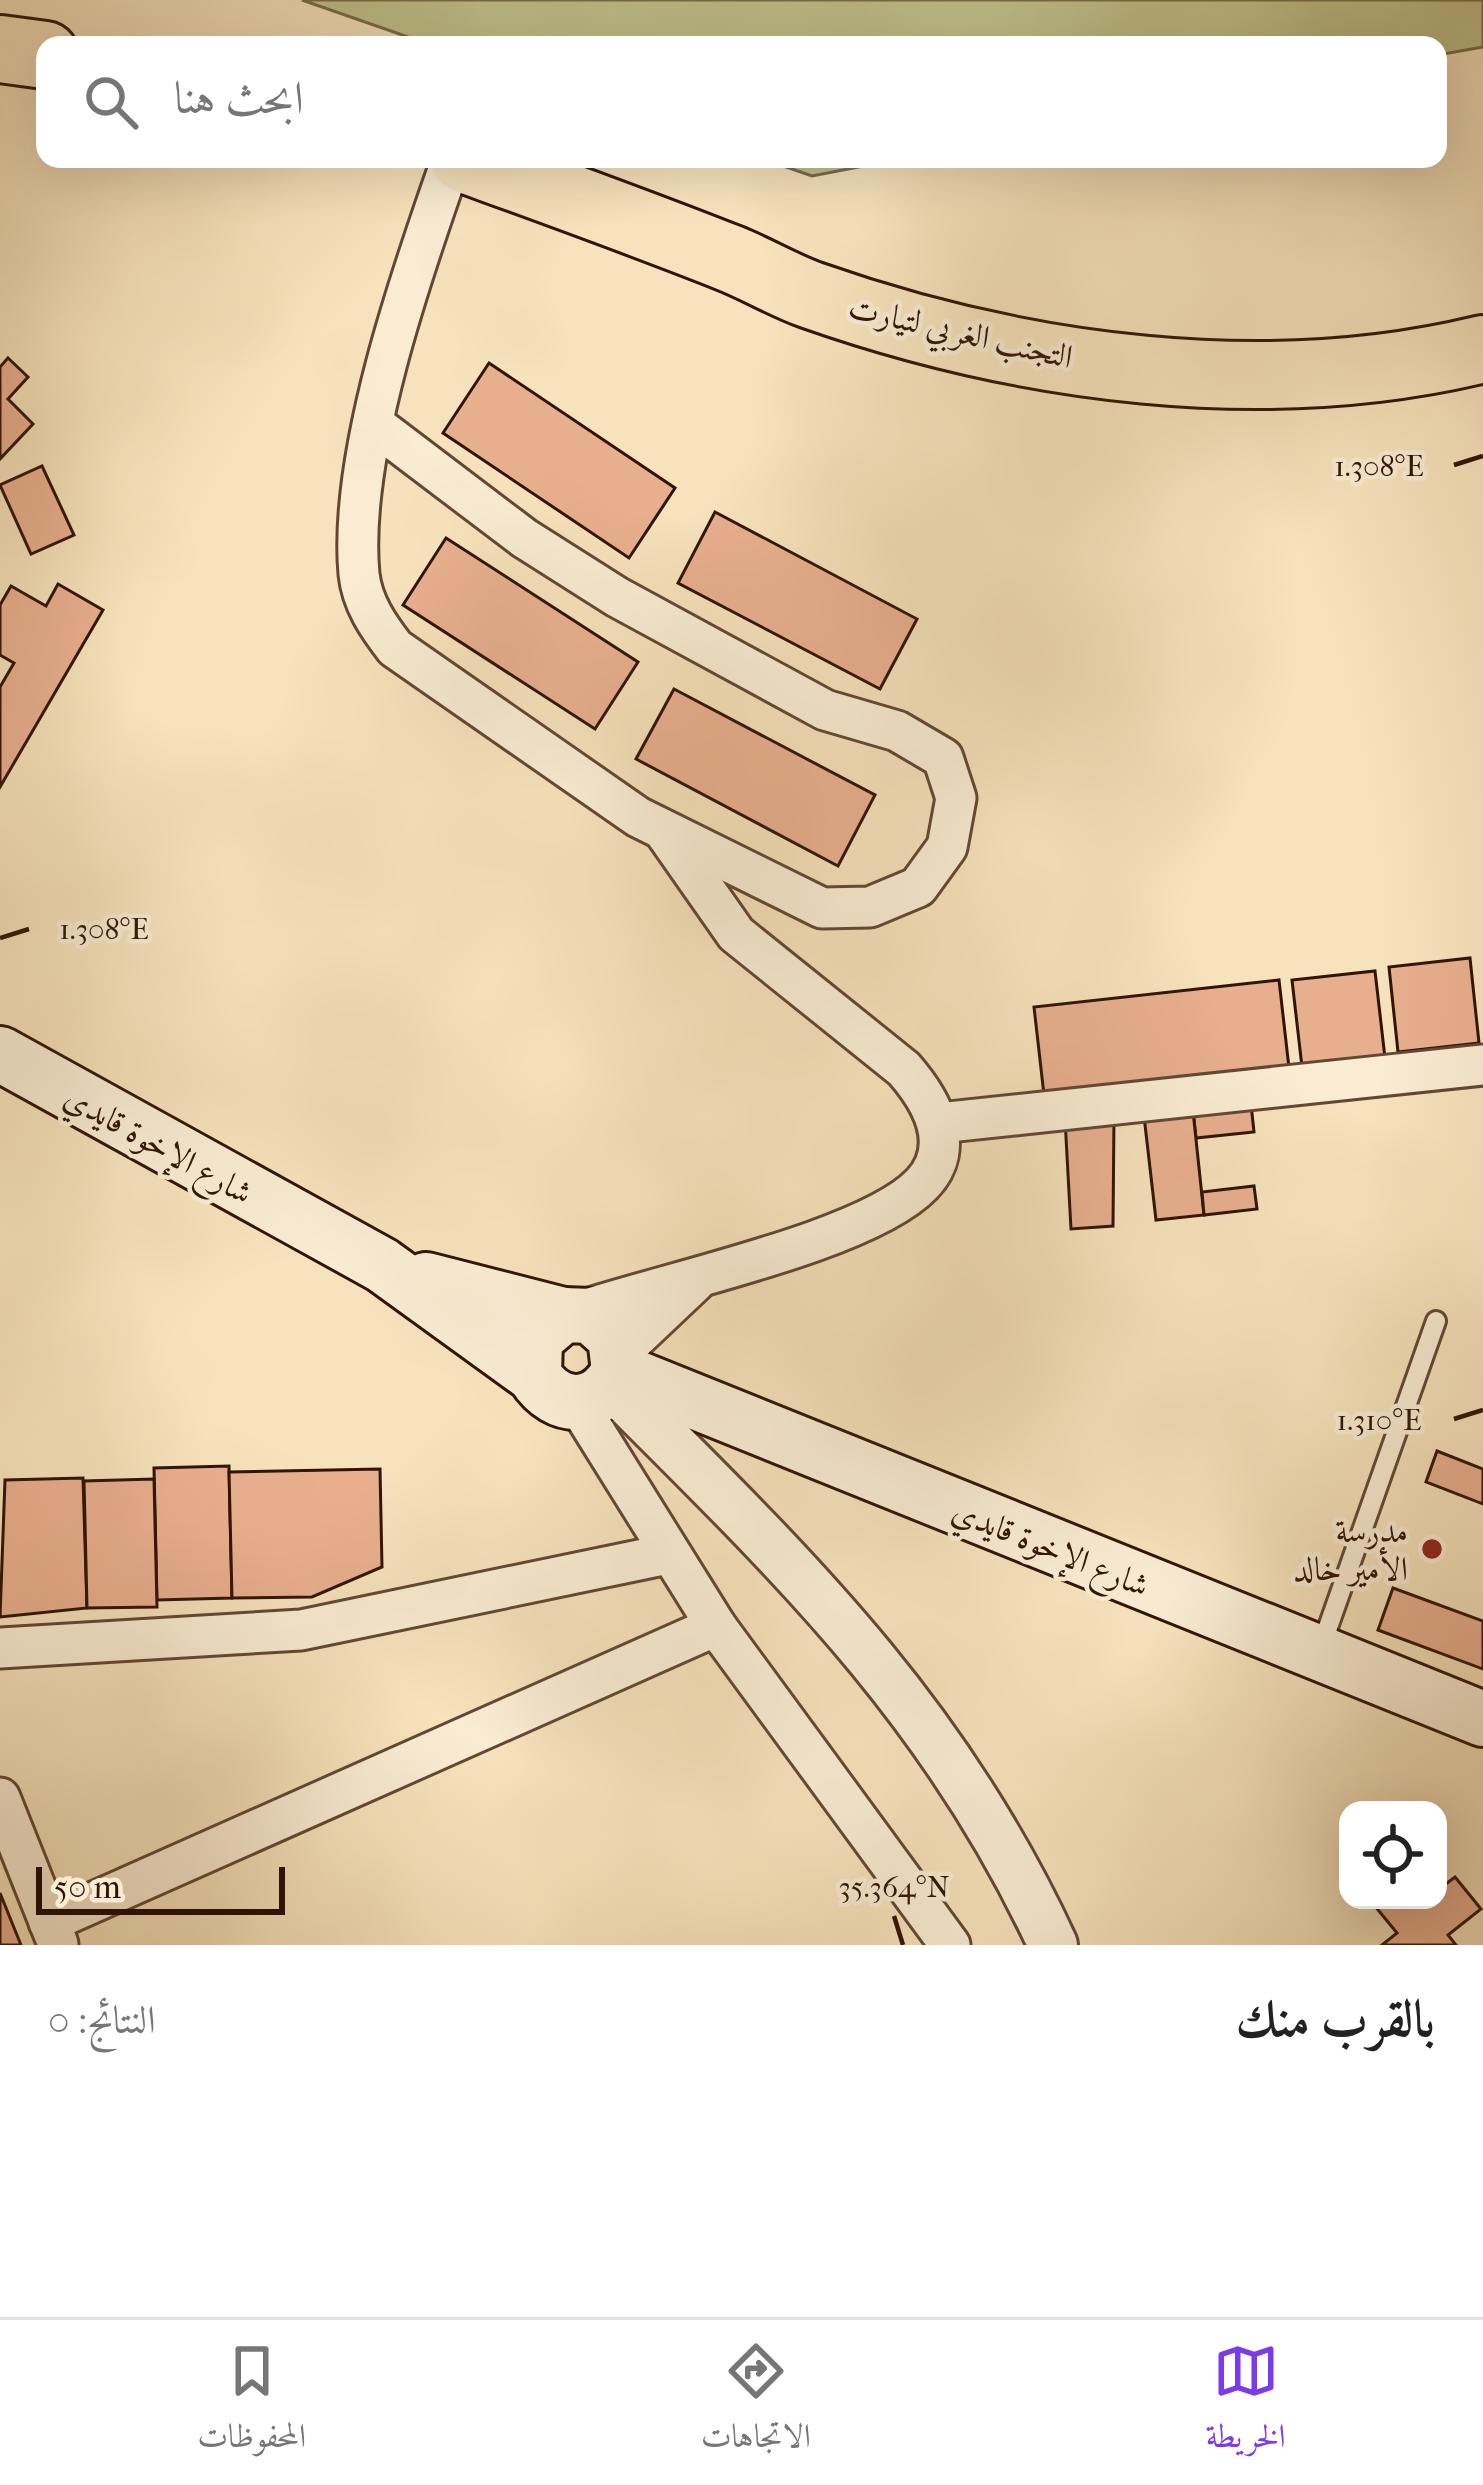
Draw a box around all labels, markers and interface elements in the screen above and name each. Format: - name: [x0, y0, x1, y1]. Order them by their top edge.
- search box: [36, 36, 1447, 168]
- icon: search: [78, 69, 144, 135]
- text: ابحث هنا: [174, 72, 304, 125]
- street label: التجنب الغربي لتيارت: [843, 288, 1077, 383]
- text: 1.308°E: [1334, 449, 1424, 484]
- text: 1.308°E: [59, 912, 149, 947]
- street label: شارع الإخوة قايدي: [54, 1078, 259, 1220]
- text: 1.310°E: [1336, 1403, 1422, 1438]
- street label: شارع الإخوة قايدي: [943, 1491, 1155, 1613]
- place label: مدرسة الأمير خالد: [1293, 1512, 1408, 1589]
- marker: مدرسة الأمير خالد: [1419, 1536, 1445, 1562]
- map controls: [1339, 1801, 1447, 1909]
- button: locate: [1339, 1801, 1447, 1909]
- scale bar: [36, 1861, 285, 1914]
- text: 50 m: [54, 1868, 121, 1907]
- text: 35.364°N: [839, 1870, 950, 1905]
- text: بالقرب منك: [1236, 1989, 1435, 2049]
- text: النتائج: 0: [48, 1997, 156, 2043]
- tab: المحفوظات: [197, 2338, 306, 2468]
- tab: الاتجاهات: [701, 2338, 811, 2468]
- tab: الخريطة: [1205, 2338, 1286, 2468]

